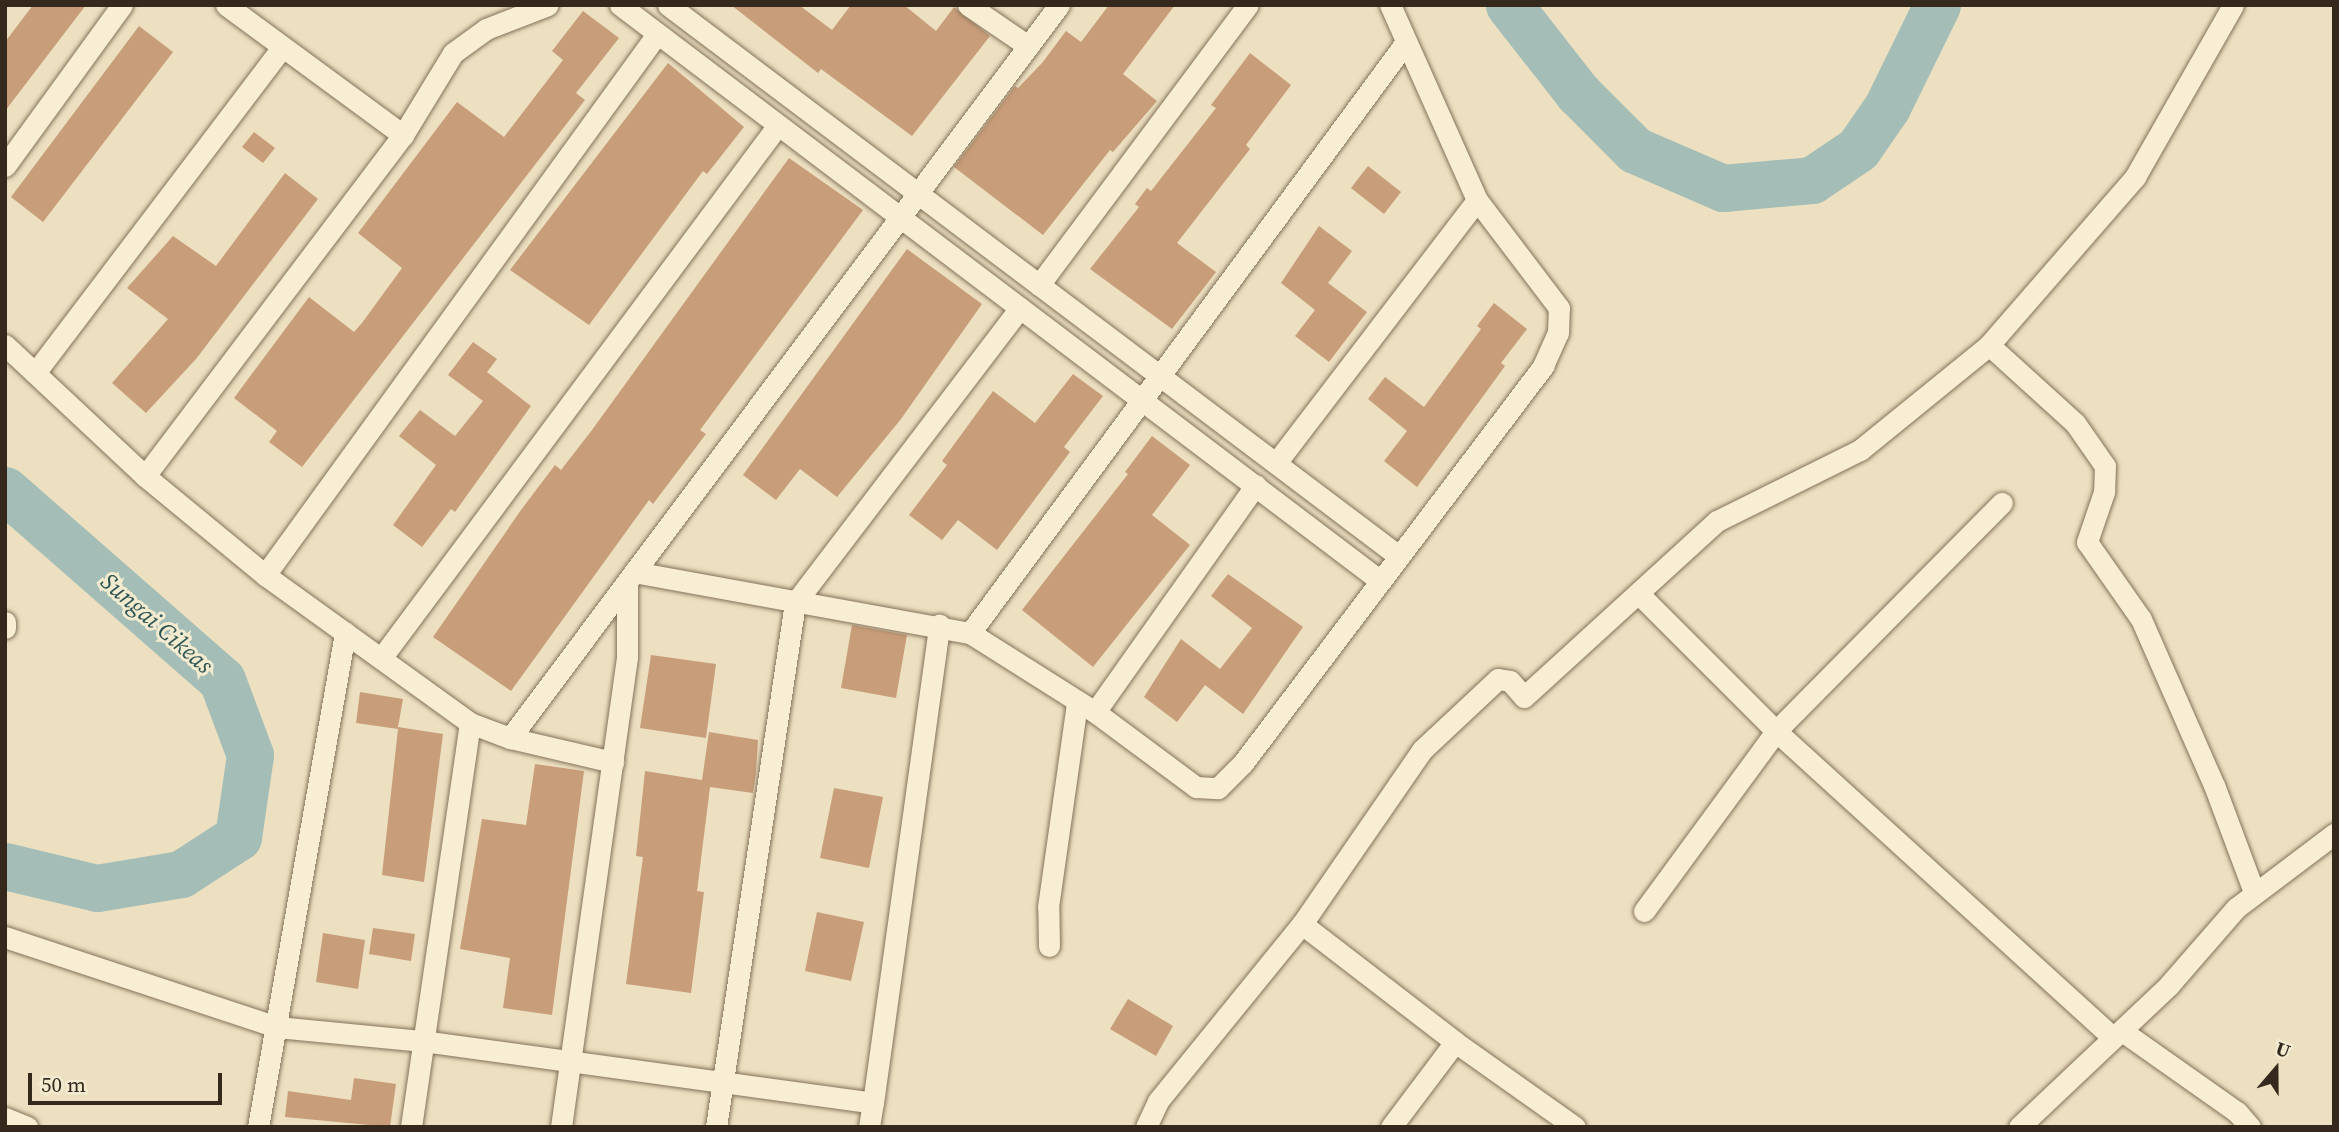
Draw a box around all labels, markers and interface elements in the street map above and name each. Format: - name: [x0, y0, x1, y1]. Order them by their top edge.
- water label: Sungai Cikeas: [95, 567, 219, 679]
- north arrow: [2241, 1034, 2311, 1104]
- text: U: [2272, 1035, 2294, 1064]
- scale bar: [32, 1058, 226, 1102]
- text: 50 m: [41, 1070, 86, 1099]

